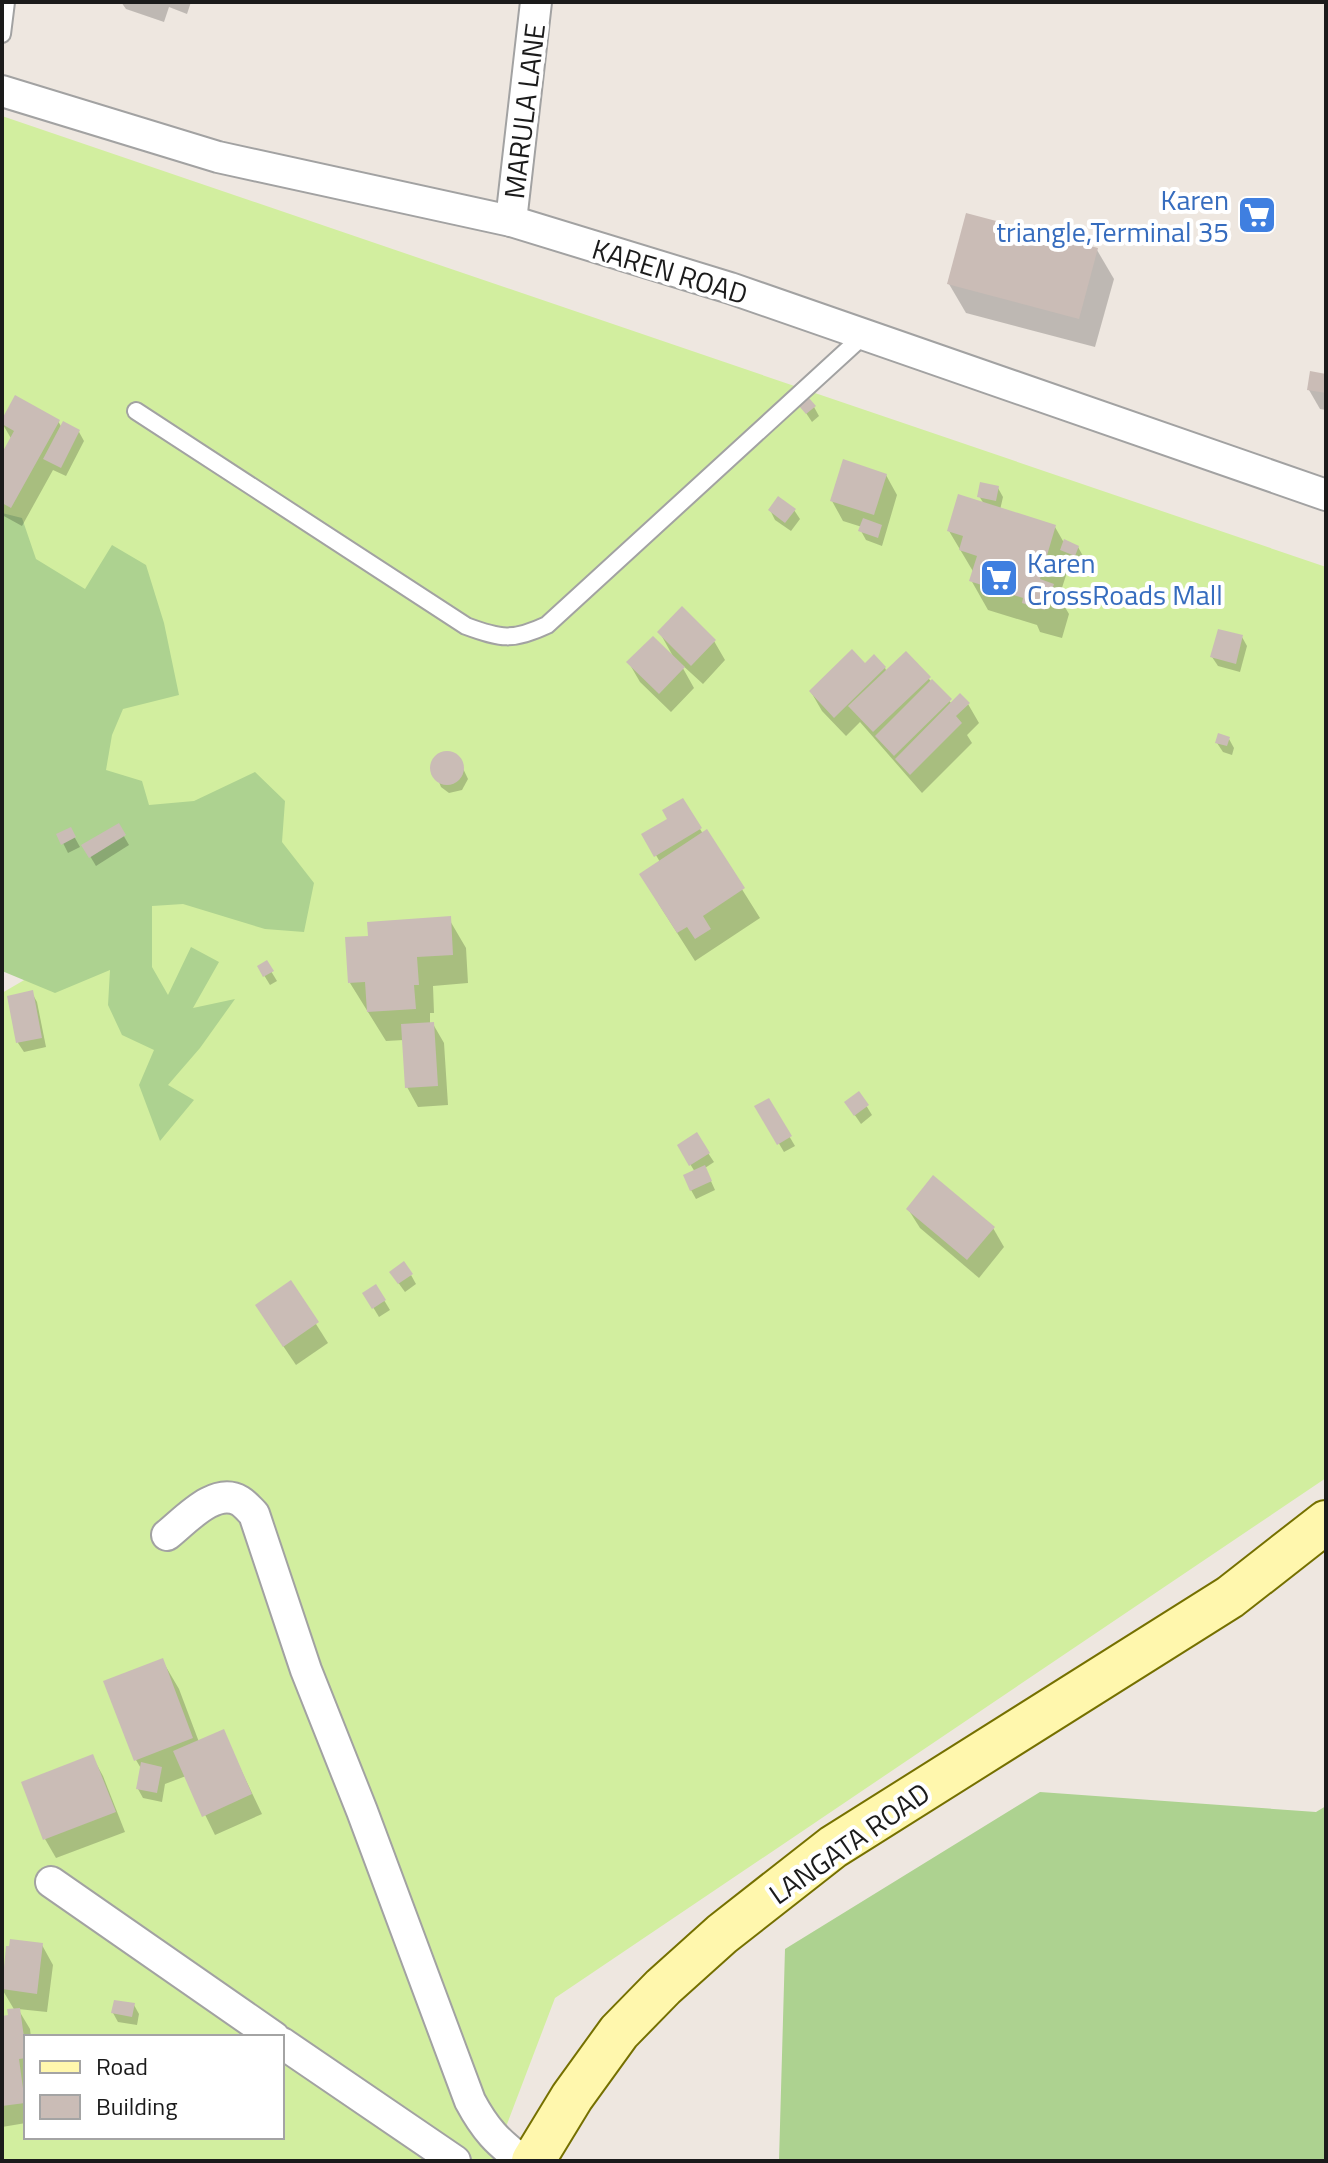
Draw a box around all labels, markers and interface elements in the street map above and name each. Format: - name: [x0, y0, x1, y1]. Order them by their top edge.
- street label: MARULA LANE: [492, 21, 556, 201]
- place label: Karen triangle,Terminal 35: [996, 178, 1229, 253]
- supermarket icon: Karen triangle,Terminal 35: [1236, 194, 1278, 236]
- street label: KAREN ROAD: [587, 227, 753, 315]
- place label: Karen CrossRoads Mall: [1027, 541, 1223, 616]
- supermarket icon: Karen CrossRoads Mall: [978, 557, 1020, 599]
- street label: LANGATA ROAD: [760, 1771, 938, 1915]
- legend: [24, 2035, 284, 2139]
- text: Road: [96, 2048, 148, 2084]
- text: Building: [96, 2088, 178, 2124]

